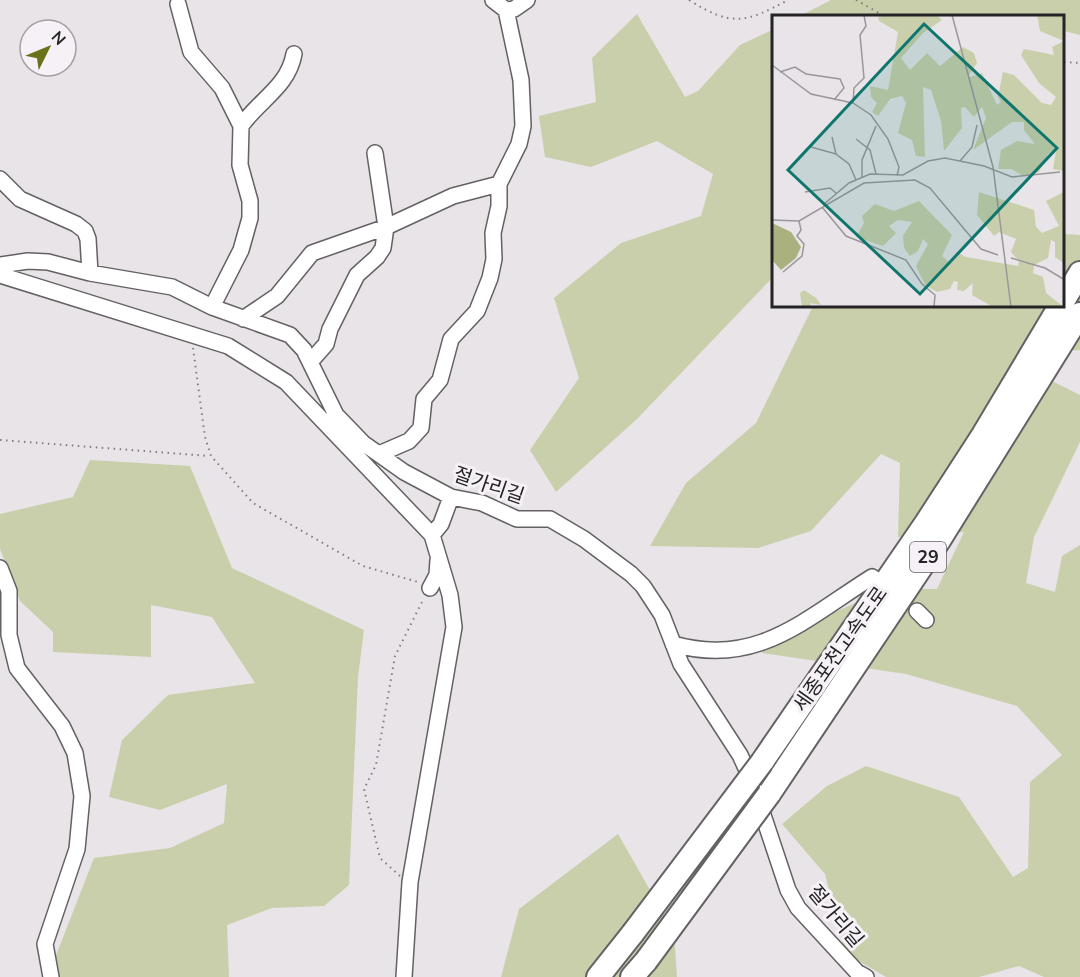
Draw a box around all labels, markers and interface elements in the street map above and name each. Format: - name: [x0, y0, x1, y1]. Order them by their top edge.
- inset map: [772, 15, 1065, 308]
- north arrow: [18, 18, 78, 78]
- text: N: [46, 27, 70, 50]
- street label: 절가리길: [450, 461, 528, 510]
- road number: 29: [910, 542, 946, 572]
- street label: 세종포천고속도로: [787, 581, 894, 717]
- street label: 절가리길: [802, 879, 870, 953]

